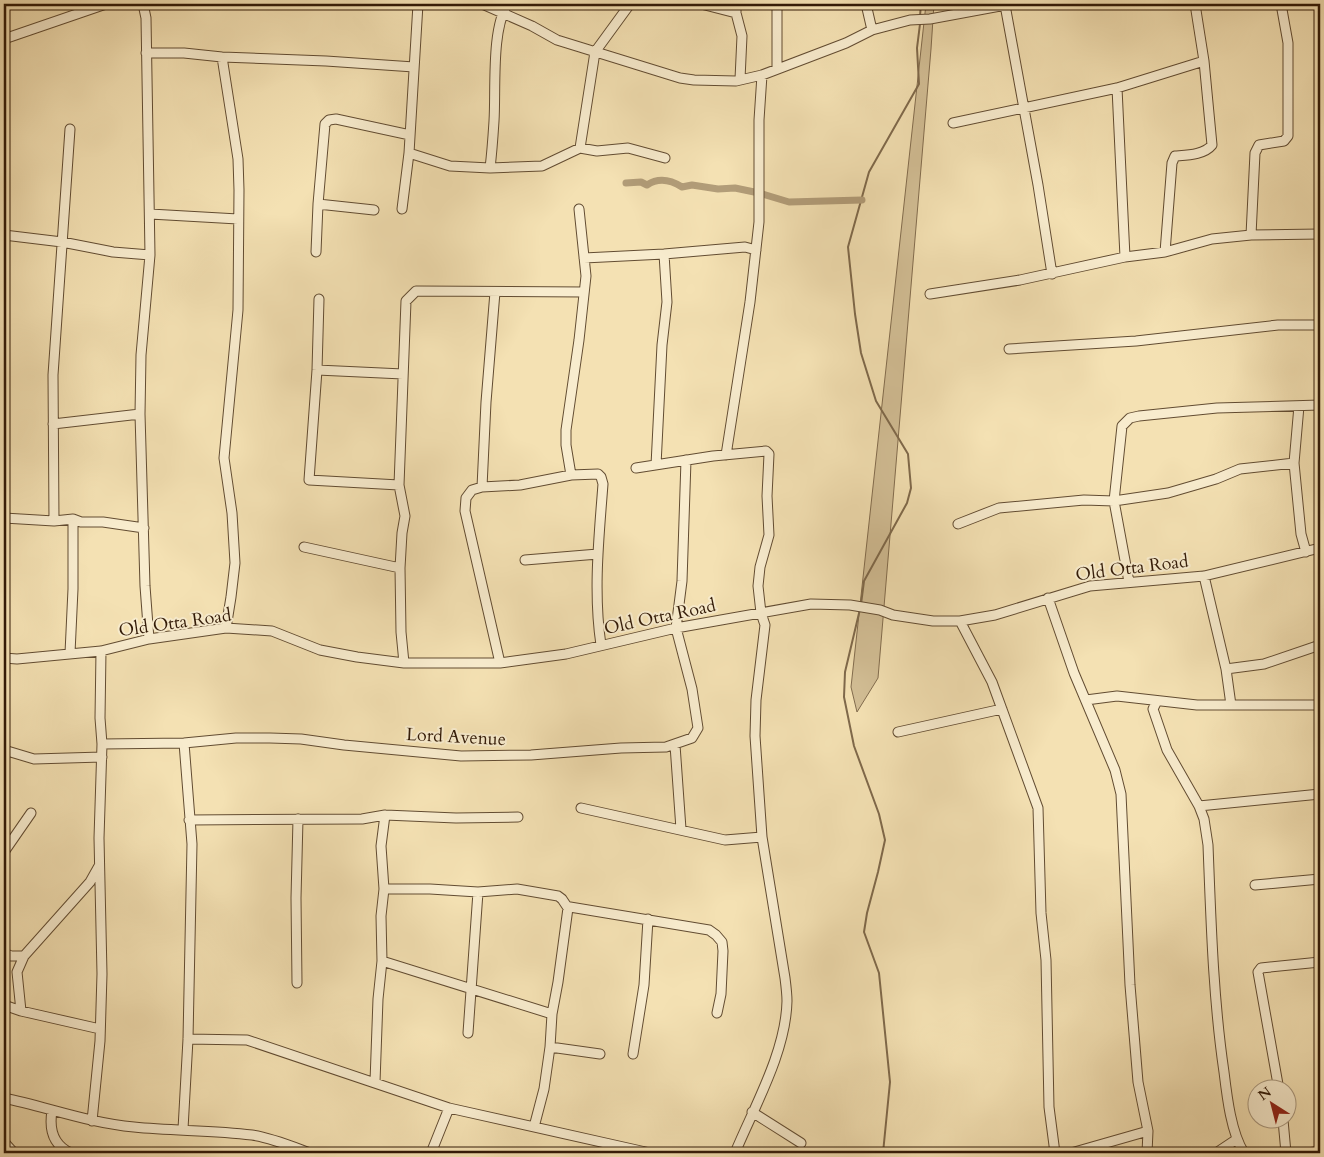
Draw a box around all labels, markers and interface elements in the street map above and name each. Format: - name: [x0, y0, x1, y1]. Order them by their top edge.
- street label: Old Otta Road: [1074, 549, 1190, 587]
- street label: Old Otta Road: [602, 593, 719, 641]
- street label: Old Otta Road: [117, 603, 233, 643]
- street label: Lord Avenue: [405, 722, 507, 752]
- north arrow: [1246, 1080, 1296, 1130]
- text: N: [1254, 1083, 1275, 1105]

